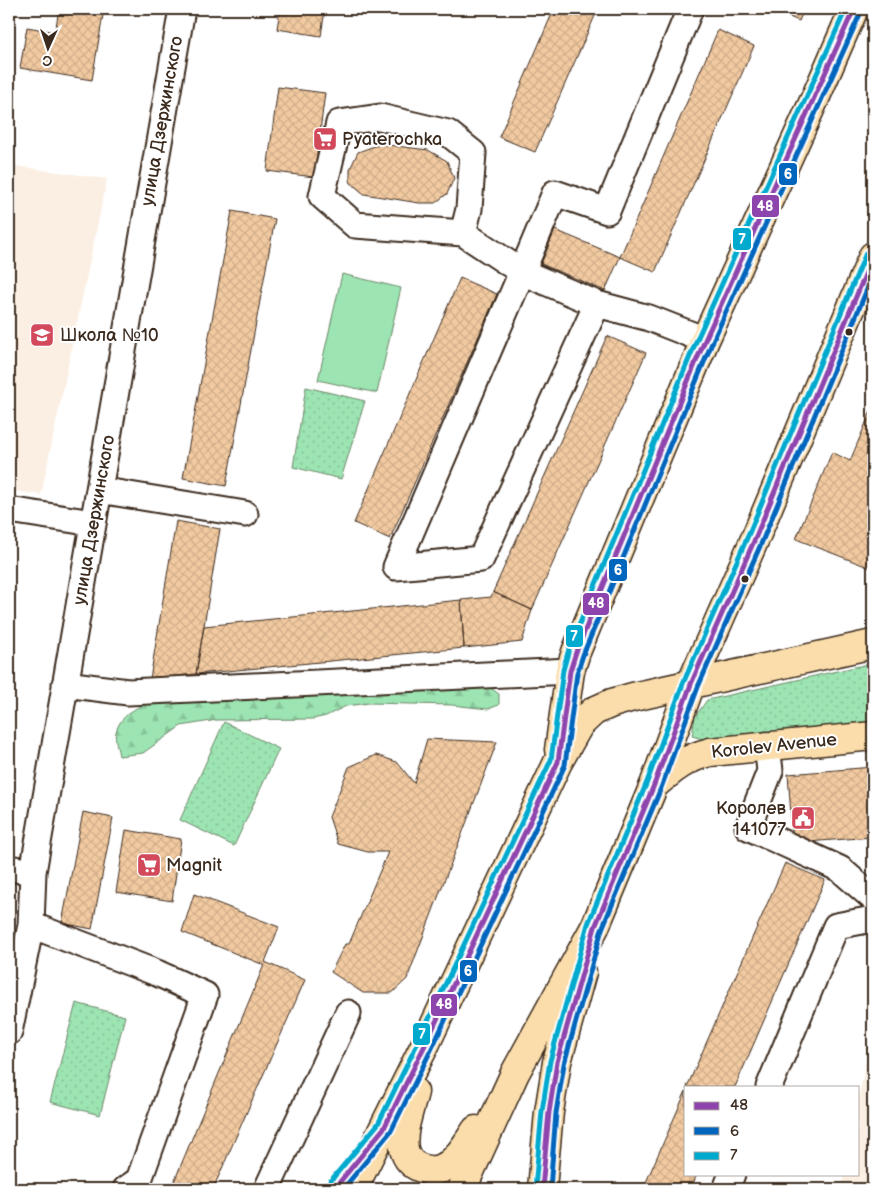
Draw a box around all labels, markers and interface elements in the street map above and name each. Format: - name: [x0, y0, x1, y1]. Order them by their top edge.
- north arrow: [22, 22, 72, 72]
- street label: улица Дзержинского: [137, 34, 187, 208]
- text: С: [42, 52, 53, 69]
- supermarket icon: Pyaterochka: [312, 126, 338, 152]
- place label: Pyaterochka: [342, 129, 442, 150]
- line badge: 6: [778, 162, 798, 186]
- text: 6: [784, 166, 792, 183]
- line badge: 48: [751, 194, 780, 218]
- text: 48: [757, 198, 773, 215]
- line badge: 7: [732, 227, 752, 251]
- text: 7: [738, 231, 746, 248]
- school or university icon: Школа №10: [29, 322, 55, 348]
- place label: Школа №10: [60, 325, 159, 346]
- unlabelled marker: [844, 327, 854, 337]
- street label: улица Дзержинского: [69, 433, 119, 607]
- line badge: 6: [608, 558, 628, 582]
- text: 6: [614, 562, 622, 579]
- unlabelled marker: [740, 574, 750, 584]
- line badge: 48: [582, 592, 610, 616]
- text: 48: [588, 595, 604, 612]
- line badge: 7: [565, 624, 584, 648]
- text: 7: [570, 628, 578, 645]
- street label: Korolev Avenue: [710, 729, 838, 763]
- place label: Королев 141077: [716, 798, 787, 840]
- public building icon: Королев 141077: [790, 805, 816, 831]
- supermarket icon: Magnit: [136, 852, 162, 878]
- place label: Magnit: [166, 855, 222, 876]
- line badge: 6: [459, 959, 478, 983]
- text: 6: [464, 963, 472, 980]
- line badge: 48: [430, 993, 458, 1017]
- text: 48: [436, 996, 452, 1013]
- line badge: 7: [412, 1022, 431, 1046]
- text: 7: [418, 1026, 426, 1043]
- legend: [684, 1086, 860, 1176]
- text: 48: [730, 1096, 748, 1115]
- text: 6: [730, 1122, 739, 1141]
- text: 7: [730, 1146, 738, 1165]

